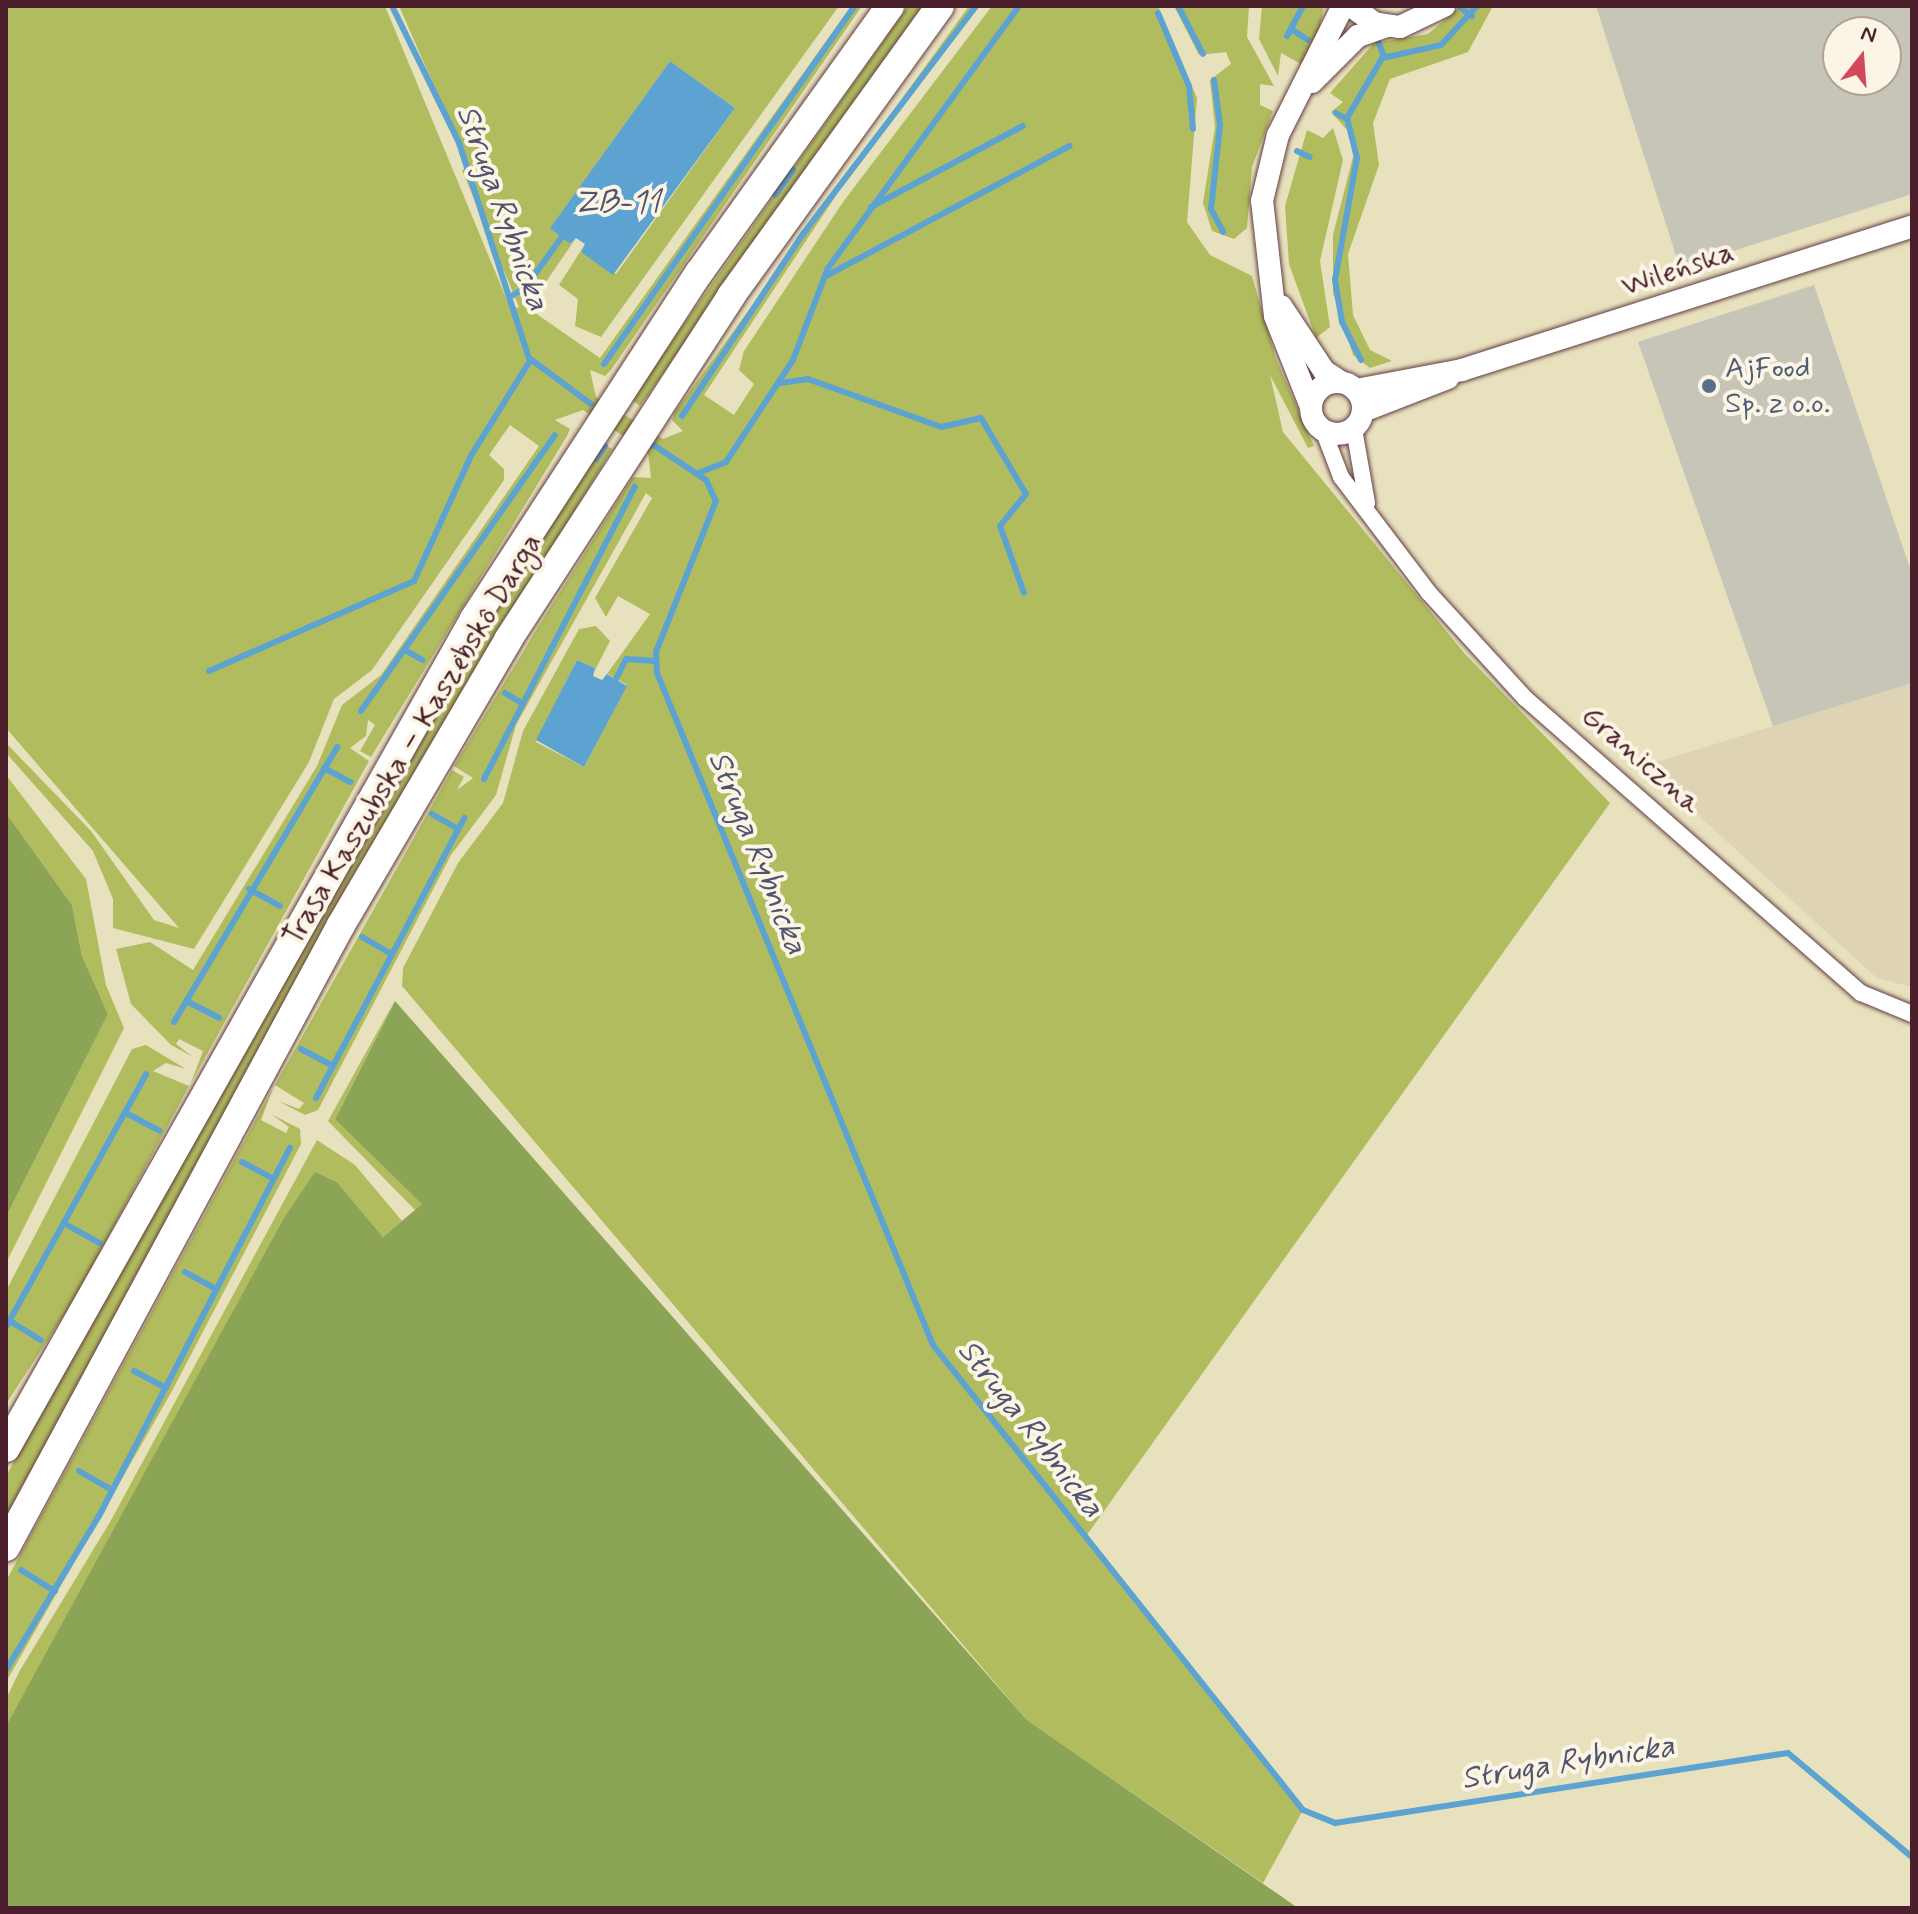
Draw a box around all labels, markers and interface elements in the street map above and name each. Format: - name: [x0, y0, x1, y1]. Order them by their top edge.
- north arrow: [1822, 16, 1902, 96]
- text: N: [1857, 19, 1880, 50]
- water label: Struga Rybnicka: [446, 99, 558, 317]
- water label: ZB-11: [574, 184, 660, 222]
- street label: Wileńska: [1617, 235, 1739, 305]
- place label: AjFood Sp. z o.o.: [1725, 351, 1830, 422]
- marker: AjFood Sp. z o.o.: [1700, 377, 1718, 395]
- street label: Trasa Kaszubska – Kaszëbskô Darga: [276, 528, 550, 952]
- street label: Graniczna: [1574, 698, 1708, 822]
- water label: Struga Rybnicka: [698, 744, 816, 962]
- water label: Struga Rybnicka: [947, 1331, 1113, 1527]
- water label: Struga Rybnicka: [1457, 1727, 1679, 1799]

